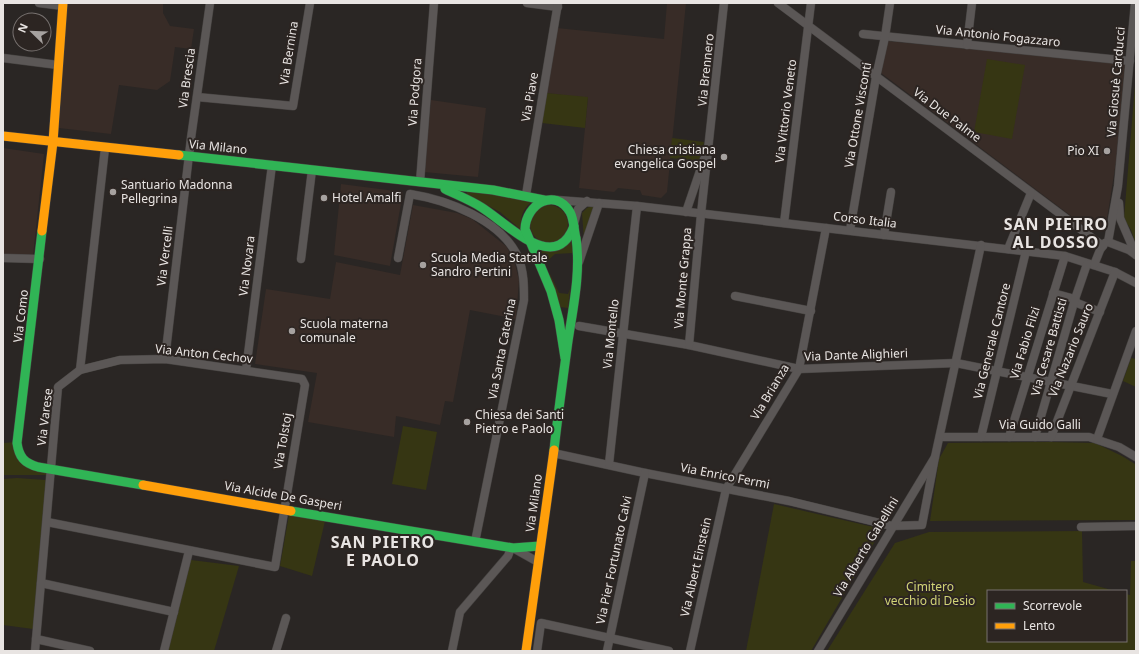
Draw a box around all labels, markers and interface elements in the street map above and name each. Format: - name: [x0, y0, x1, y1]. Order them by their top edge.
- north arrow: [12, 12, 52, 52]
- street label: Via Bernina: [275, 20, 302, 86]
- street label: Via Antonio Fogazzaro: [935, 20, 1061, 51]
- text: N: [14, 21, 31, 35]
- street label: Via Giosuè Carducci: [1102, 26, 1129, 138]
- street label: Via Brennero: [693, 33, 718, 107]
- street label: Via Brescia: [174, 47, 199, 109]
- street label: Via Podgora: [404, 57, 425, 127]
- street label: Via Vittorio Veneto: [771, 58, 800, 164]
- street label: Via Ottone Visconti: [840, 61, 875, 169]
- street label: Via Piave: [517, 71, 542, 123]
- street label: Via Due Palme: [910, 83, 985, 146]
- street label: Via Milano: [188, 135, 248, 158]
- place label: Chiesa cristiana evangelica Gospel: [614, 141, 716, 172]
- place label: Pio XI: [1067, 142, 1099, 159]
- marker: Pio XI: [1102, 146, 1112, 156]
- marker: Chiesa cristiana evangelica Gospel: [719, 152, 729, 162]
- place label: Santuario Madonna Pellegrina: [121, 176, 232, 207]
- marker: Santuario Madonna Pellegrina: [108, 187, 118, 197]
- place label: Hotel Amalfi: [332, 189, 401, 206]
- marker: Hotel Amalfi: [319, 193, 329, 203]
- street label: Corso Italia: [832, 207, 898, 232]
- district label: SAN PIETRO AL DOSSO: [1004, 213, 1108, 253]
- street label: Via Vercelli: [152, 225, 177, 287]
- street label: Via Monte Grappa: [670, 227, 695, 329]
- street label: Via Novara: [234, 235, 259, 297]
- place label: Scuola Media Statale Sandro Pertini: [431, 249, 548, 280]
- marker: Scuola Media Statale Sandro Pertini: [418, 260, 428, 270]
- street label: Via Generale Cantore: [969, 281, 1014, 401]
- street label: Via Como: [9, 288, 32, 344]
- street label: Via Cesare Battisti: [1026, 296, 1071, 398]
- street label: Via Santa Caterina: [483, 297, 520, 401]
- street label: Via Montello: [598, 298, 623, 370]
- street label: Via Nazario Sauro: [1044, 300, 1097, 399]
- street label: Via Fabio Filzi: [1005, 304, 1044, 381]
- place label: Scuola materna comunale: [300, 315, 388, 346]
- marker: Scuola materna comunale: [287, 326, 297, 336]
- street label: Via Anton Cechov: [154, 340, 255, 367]
- street label: Via Dante Alighieri: [804, 344, 908, 365]
- street label: Via Brianza: [746, 361, 793, 423]
- street label: Via Varese: [33, 387, 56, 447]
- place label: Chiesa dei Santi Pietro e Paolo: [475, 406, 564, 437]
- street label: Via Tolstoj: [269, 411, 296, 470]
- street label: Via Guido Galli: [999, 416, 1081, 433]
- marker: Chiesa dei Santi Pietro e Paolo: [462, 417, 472, 427]
- street label: Via Enrico Fermi: [679, 459, 771, 493]
- street label: Via Milano: [521, 473, 546, 533]
- street label: Via Alcide De Gasperi: [223, 477, 343, 514]
- street label: Via Alberto Gabellini: [829, 493, 902, 600]
- street label: Via Pier Fortunato Calvi: [592, 494, 635, 626]
- street label: Via Albert Einstein: [676, 515, 715, 619]
- district label: SAN PIETRO E PAOLO: [331, 531, 435, 571]
- park label: Cimitero vecchio di Desio: [885, 578, 975, 609]
- legend: [987, 590, 1127, 642]
- text: Scorrevole: [1023, 597, 1082, 614]
- text: Lento: [1023, 617, 1055, 634]

